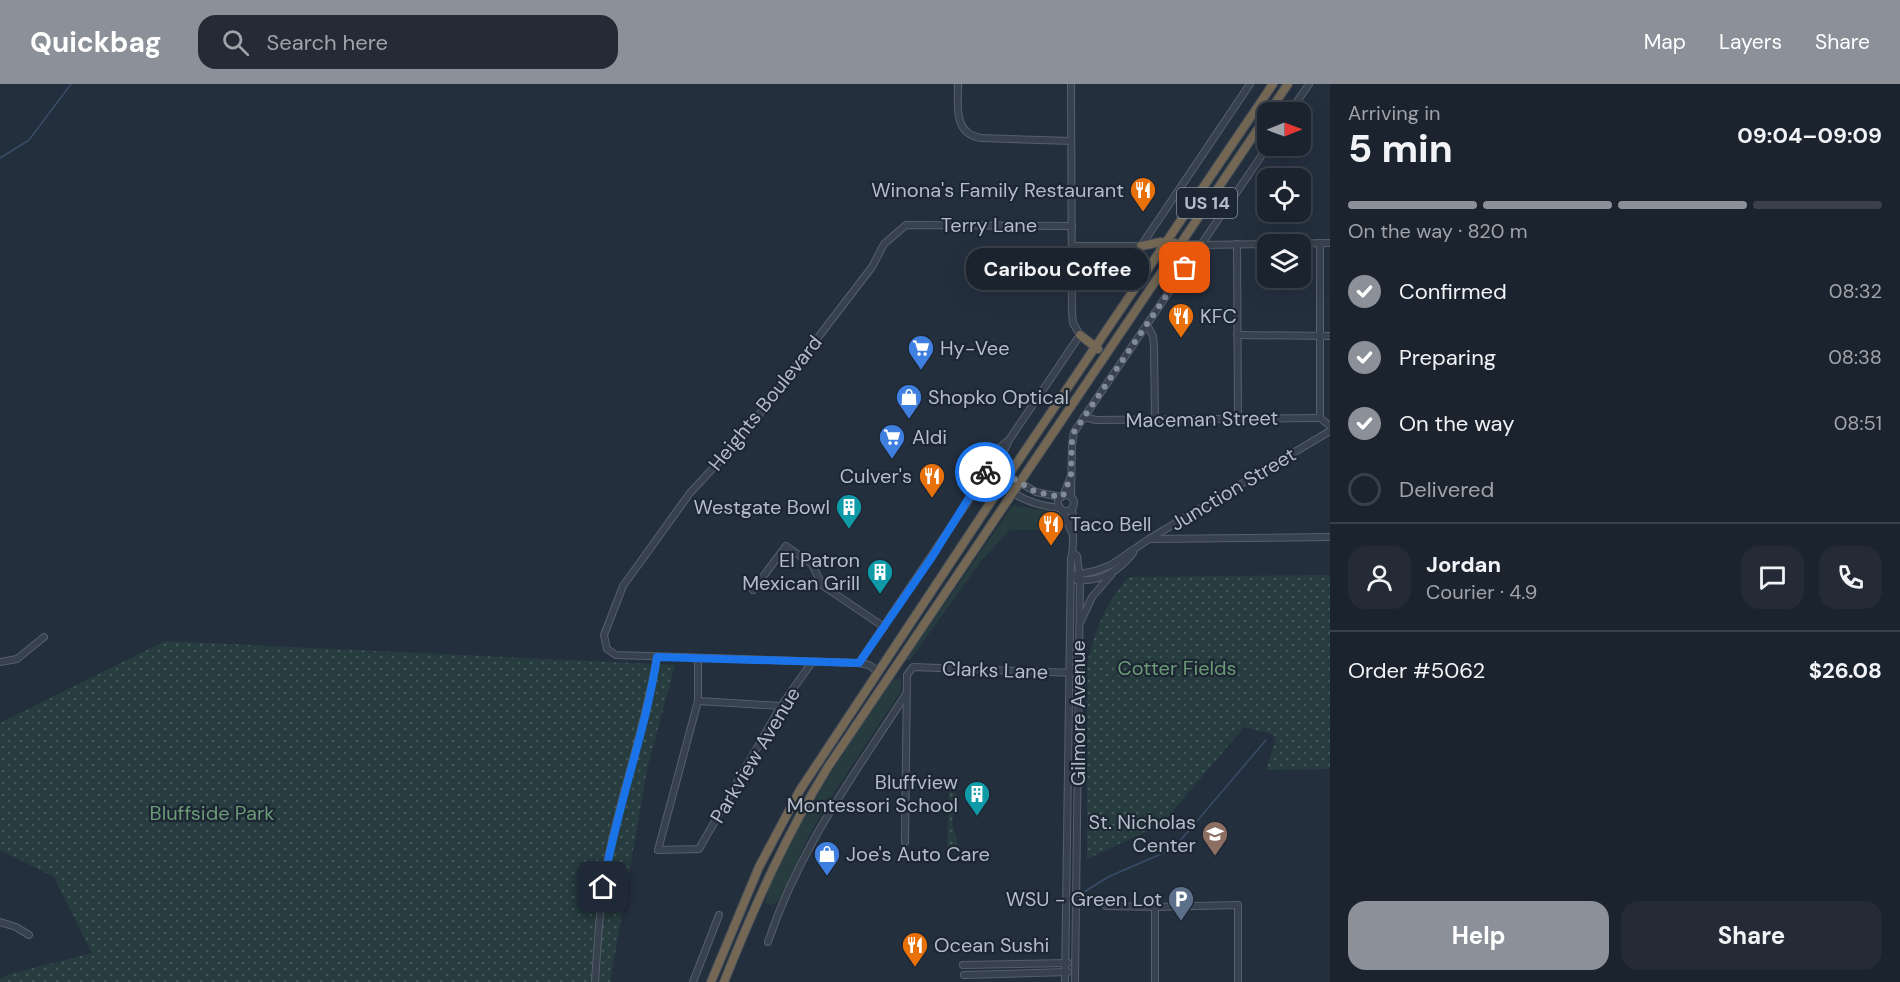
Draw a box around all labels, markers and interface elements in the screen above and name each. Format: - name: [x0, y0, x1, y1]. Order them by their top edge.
- search box: [198, 15, 618, 69]
- text: Quickbag: [30, 24, 162, 61]
- icon: search: [219, 26, 252, 59]
- text: Search here: [267, 28, 388, 57]
- text: Map: [1644, 28, 1686, 56]
- text: Layers: [1719, 28, 1782, 56]
- text: Share: [1815, 28, 1870, 56]
- text: Arriving in: [1348, 100, 1440, 126]
- north arrow: [1257, 102, 1311, 156]
- map controls: [1257, 102, 1311, 288]
- text: 09:04–09:09: [1737, 121, 1882, 150]
- text: 5 min: [1348, 123, 1453, 174]
- button: locate: [1257, 168, 1311, 222]
- restaurant icon: Winona's Family Restaurant: [1128, 175, 1158, 213]
- place label: Winona's Family Restaurant: [871, 177, 1124, 203]
- road number: US 14: [1177, 188, 1237, 218]
- street label: Terry Lane: [941, 212, 1037, 238]
- text: On the way · 820 m: [1348, 218, 1527, 244]
- button: layers: [1257, 234, 1311, 288]
- pin: [1159, 242, 1210, 293]
- callout: Caribou Coffee: [966, 247, 1149, 289]
- icon: bag: [1168, 251, 1201, 284]
- text: Caribou Coffee: [984, 256, 1131, 282]
- icon: check: [1348, 275, 1381, 308]
- text: Confirmed: [1399, 277, 1507, 306]
- text: 08:32: [1829, 278, 1882, 304]
- restaurant icon: KFC: [1166, 301, 1196, 339]
- place label: KFC: [1200, 303, 1237, 329]
- street label: Heights Boulevard: [702, 330, 828, 476]
- supermarket icon: Hy-Vee: [906, 333, 936, 371]
- place label: Hy-Vee: [940, 335, 1010, 361]
- icon: check: [1348, 341, 1381, 374]
- text: Preparing: [1399, 343, 1496, 372]
- text: 08:38: [1828, 344, 1882, 370]
- shop icon: Shopko Optical: [894, 382, 924, 420]
- place label: Shopko Optical: [928, 384, 1069, 410]
- street label: Maceman Street: [1125, 405, 1279, 433]
- icon: check: [1348, 407, 1381, 440]
- text: On the way: [1399, 409, 1514, 438]
- text: 08:51: [1834, 410, 1882, 436]
- supermarket icon: Aldi: [877, 422, 907, 460]
- place label: Aldi: [912, 424, 947, 450]
- street label: Junction Street: [1165, 441, 1301, 537]
- courier: [955, 442, 1015, 502]
- icon: bike: [969, 456, 1002, 489]
- restaurant icon: Culver's: [917, 461, 947, 499]
- place label: Culver's: [840, 463, 912, 489]
- text: Delivered: [1399, 475, 1494, 504]
- building icon: Westgate Bowl: [834, 492, 864, 530]
- place label: Westgate Bowl: [694, 494, 830, 520]
- restaurant icon: Taco Bell: [1036, 509, 1066, 547]
- place label: Taco Bell: [1070, 511, 1152, 537]
- button: person: [1348, 546, 1411, 609]
- button: chat: [1741, 546, 1804, 609]
- button: phone: [1819, 546, 1882, 609]
- place label: El Patron Mexican Grill: [742, 547, 860, 596]
- text: Jordan: [1426, 550, 1501, 579]
- building icon: El Patron Mexican Grill: [865, 557, 895, 595]
- text: Courier · 4.9: [1426, 579, 1537, 605]
- street label: Gilmore Avenue: [1065, 640, 1091, 786]
- street label: Clarks Lane: [941, 655, 1049, 685]
- park label: Cotter Fields: [1117, 655, 1237, 681]
- text: Order #5062: [1348, 656, 1485, 685]
- text: $26.08: [1809, 656, 1882, 685]
- street label: Parkview Avenue: [704, 682, 806, 828]
- place label: Bluffview Montessori School: [787, 769, 958, 818]
- building icon: Bluffview Montessori School: [962, 779, 992, 817]
- park label: Bluffside Park: [150, 800, 274, 826]
- place label: St. Nicholas Center: [1088, 809, 1196, 858]
- school or university icon: St. Nicholas Center: [1200, 819, 1230, 857]
- shop icon: Joe's Auto Care: [812, 839, 842, 877]
- place label: Joe's Auto Care: [846, 841, 990, 867]
- pin: [577, 861, 628, 912]
- icon: home: [586, 870, 619, 903]
- parking icon: WSU - Green Lot: [1166, 884, 1196, 922]
- place label: WSU - Green Lot: [1006, 886, 1162, 912]
- button: Help: [1348, 901, 1609, 970]
- button: Share: [1621, 901, 1882, 970]
- restaurant icon: Ocean Sushi: [900, 930, 930, 968]
- place label: Ocean Sushi: [934, 932, 1049, 958]

